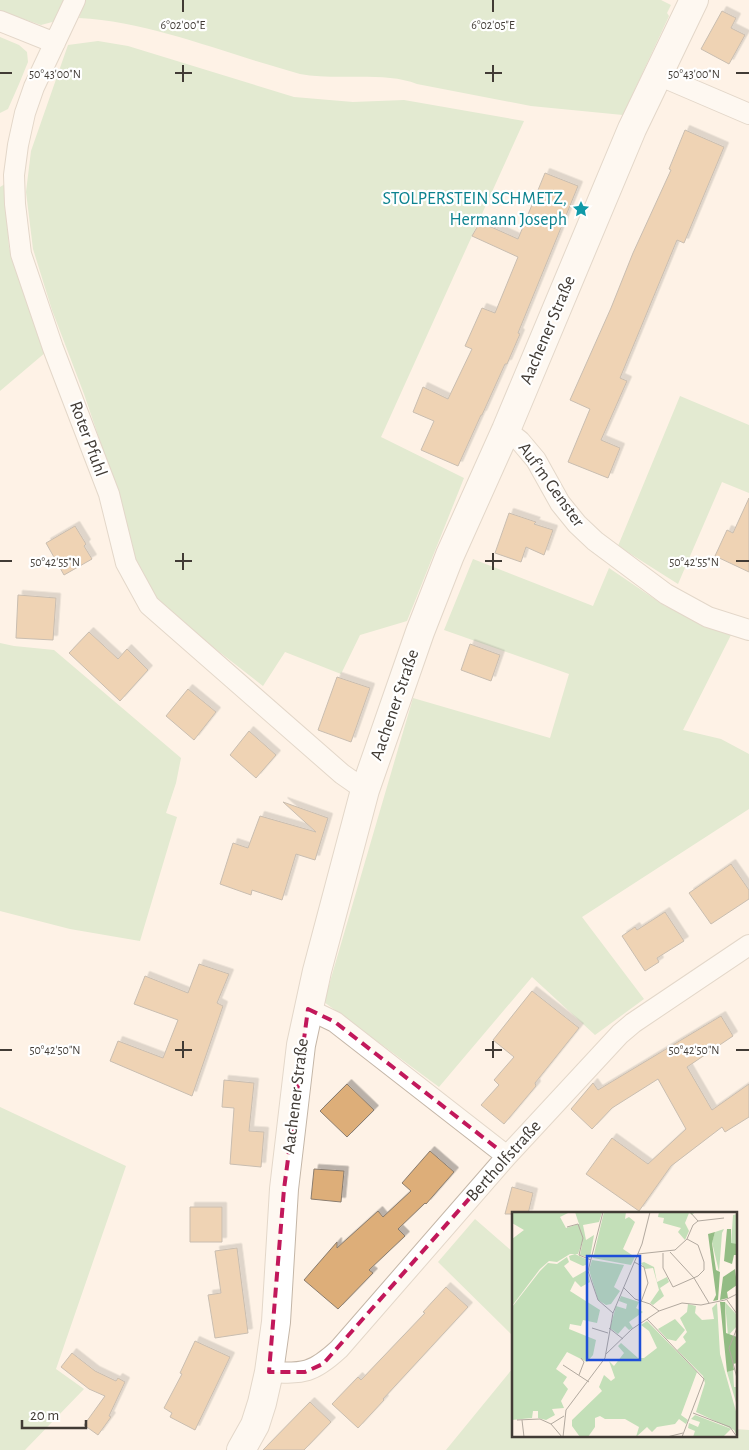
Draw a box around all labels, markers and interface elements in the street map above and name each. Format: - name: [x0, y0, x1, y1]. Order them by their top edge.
- text: 6°02'00"E: [161, 19, 206, 31]
- text: 6°02'05"E: [471, 19, 515, 31]
- text: 50°43'00"N: [29, 68, 81, 80]
- text: 50°43'00"N: [668, 68, 720, 80]
- place label: STOLPERSTEIN SCHMETZ, Hermann Joseph: [382, 190, 567, 229]
- place icon: STOLPERSTEIN SCHMETZ, Hermann Joseph: [571, 199, 591, 219]
- street label: Aachener Straße: [517, 273, 579, 387]
- street label: Roter Pfuhl: [66, 399, 110, 479]
- street label: Auf'm Genster: [514, 439, 588, 531]
- text: 50°42'55"N: [30, 556, 80, 568]
- text: 50°42'55"N: [669, 556, 719, 568]
- street label: Aachener Straße: [368, 647, 422, 763]
- street label: Aachener Straße: [280, 1037, 312, 1155]
- text: 50°42'50"N: [29, 1044, 81, 1056]
- text: 50°42'50"N: [668, 1044, 720, 1056]
- street label: Bertholfstraße: [463, 1117, 545, 1205]
- inset map: [512, 1212, 736, 1438]
- scale bar: [22, 1398, 86, 1430]
- text: 20 m: [30, 1408, 59, 1423]

